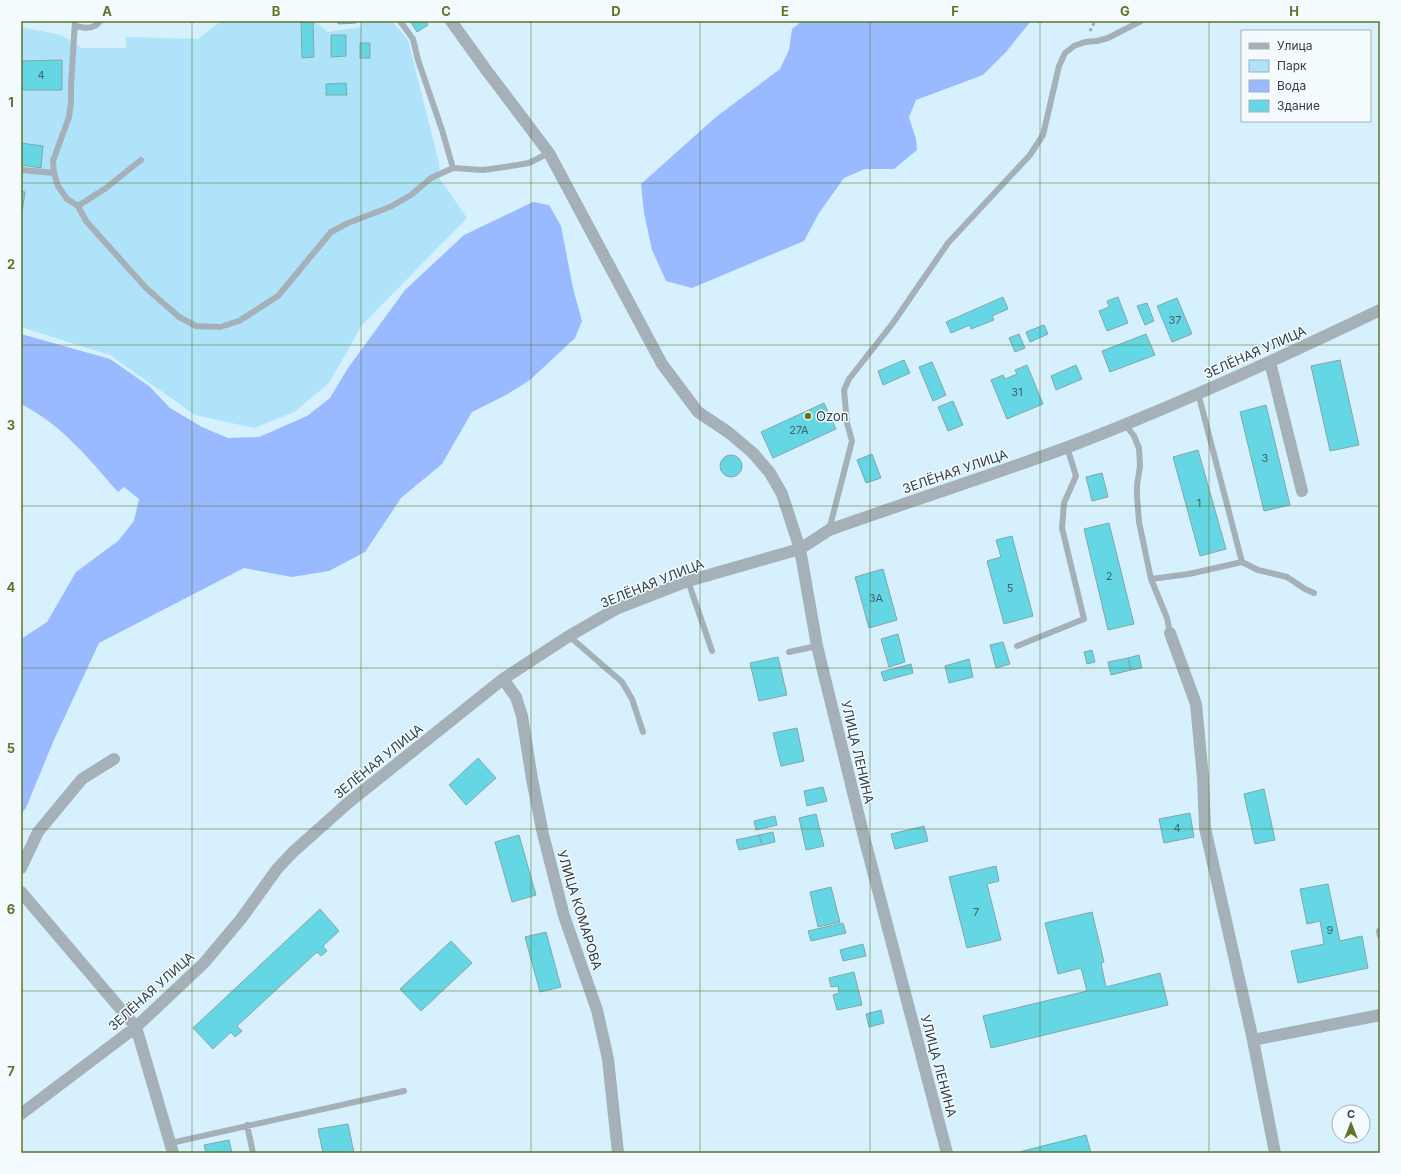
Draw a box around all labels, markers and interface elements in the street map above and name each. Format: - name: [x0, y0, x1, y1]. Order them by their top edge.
- text: A: [102, 3, 112, 19]
- text: B: [272, 3, 281, 19]
- text: C: [441, 3, 451, 19]
- text: D: [611, 3, 621, 19]
- text: E: [781, 3, 789, 19]
- text: F: [951, 3, 959, 19]
- text: G: [1120, 3, 1130, 19]
- text: H: [1289, 3, 1299, 19]
- legend: [1241, 30, 1371, 122]
- text: Улица: [1277, 38, 1312, 53]
- text: Парк: [1277, 58, 1307, 73]
- house number: 4: [37, 68, 45, 82]
- text: Вода: [1277, 78, 1306, 93]
- text: 1: [8, 94, 14, 110]
- text: Здание: [1277, 98, 1320, 113]
- text: 2: [7, 256, 15, 272]
- house number: 37: [1168, 313, 1182, 327]
- street label: ЗЕЛЁНАЯ УЛИЦА: [1201, 322, 1309, 382]
- house number: 31: [1011, 385, 1023, 399]
- place label: Ozon: [816, 408, 848, 424]
- marker: Ozon: [803, 411, 813, 421]
- text: 3: [7, 417, 15, 433]
- house number: 27А: [789, 423, 809, 437]
- street label: ЗЕЛЁНАЯ УЛИЦА: [900, 446, 1010, 496]
- house number: 3: [1262, 451, 1269, 465]
- house number: 1: [1197, 496, 1201, 510]
- street label: ЗЕЛЁНАЯ УЛИЦА: [598, 555, 706, 611]
- house number: 2: [1106, 569, 1112, 583]
- text: 4: [7, 579, 16, 595]
- house number: 5: [1007, 581, 1014, 595]
- house number: 3А: [869, 591, 884, 605]
- street label: УЛИЦА ЛЕНИНА: [838, 699, 878, 805]
- street label: ЗЕЛЁНАЯ УЛИЦА: [330, 720, 426, 802]
- text: 5: [7, 740, 15, 756]
- house number: 4: [1173, 821, 1181, 835]
- street label: УЛИЦА КОМАРОВА: [554, 848, 606, 972]
- text: 6: [7, 901, 15, 917]
- house number: 7: [973, 905, 979, 919]
- house number: 9: [1327, 923, 1334, 937]
- street label: ЗЕЛЁНАЯ УЛИЦА: [105, 948, 197, 1034]
- street label: УЛИЦА ЛЕНИНА: [918, 1013, 960, 1119]
- text: 7: [7, 1063, 15, 1079]
- north arrow: [1331, 1104, 1371, 1144]
- text: С: [1347, 1107, 1355, 1121]

